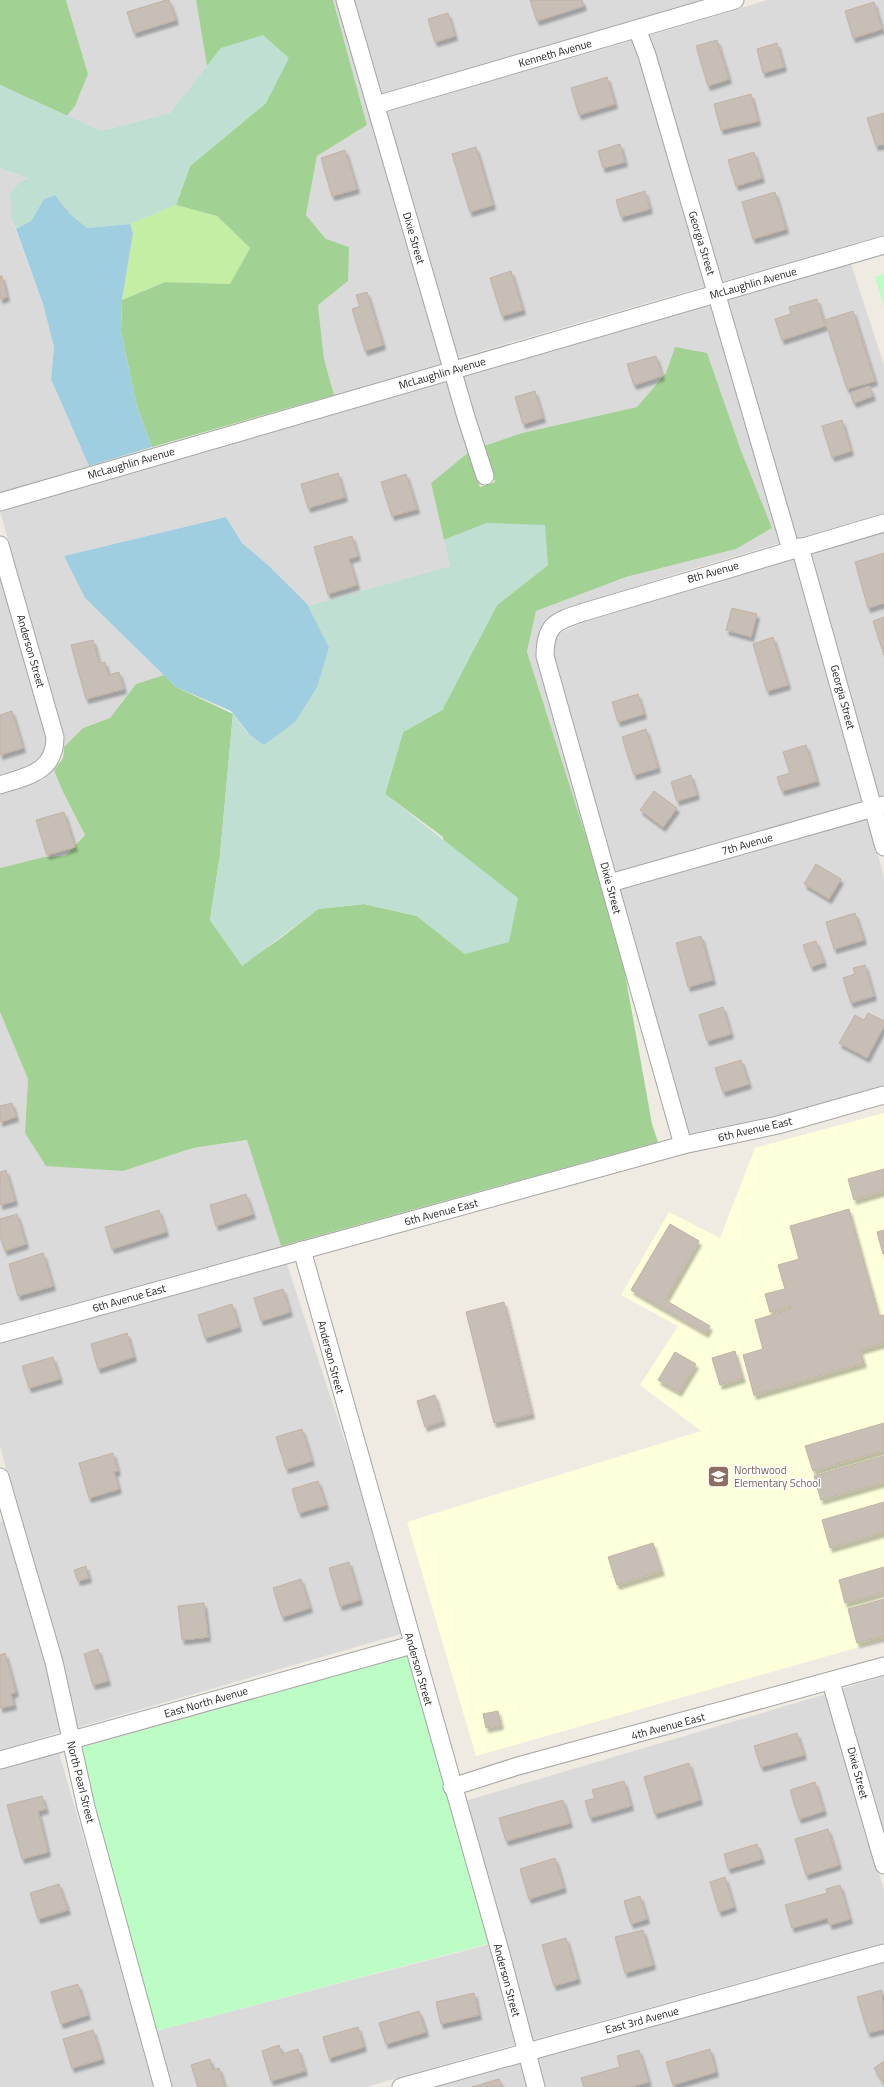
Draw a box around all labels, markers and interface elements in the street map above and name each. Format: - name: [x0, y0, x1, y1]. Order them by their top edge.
- street label: Kenneth Avenue: [516, 35, 594, 71]
- street label: Georgia Street: [685, 209, 719, 277]
- street label: Dixie Street: [399, 210, 429, 266]
- street label: McLaughlin Avenue: [708, 263, 799, 303]
- street label: McLaughlin Avenue: [397, 353, 488, 393]
- street label: McLaughlin Avenue: [86, 443, 177, 483]
- street label: 8th Avenue: [685, 557, 741, 587]
- street label: Anderson Street: [13, 613, 49, 689]
- street label: Georgia Street: [827, 663, 859, 731]
- street label: 7th Avenue: [719, 829, 775, 859]
- street label: Dixie Street: [596, 860, 626, 916]
- street label: 6th Avenue East: [716, 1113, 794, 1145]
- street label: 6th Avenue East: [402, 1194, 480, 1230]
- street label: 6th Avenue East: [90, 1280, 168, 1316]
- street label: Anderson Street: [314, 1319, 348, 1396]
- place label: Northwood Elementary School: [734, 1462, 821, 1491]
- school or university icon: Northwood Elementary School: [706, 1463, 732, 1489]
- street label: Anderson Street: [401, 1631, 437, 1707]
- street label: East North Avenue: [162, 1682, 250, 1722]
- street label: 4th Avenue East: [629, 1708, 707, 1744]
- street label: North Pearl Street: [63, 1739, 99, 1825]
- street label: Dixie Street: [843, 1745, 873, 1801]
- street label: Anderson Street: [490, 1942, 524, 2019]
- street label: East 3rd Avenue: [603, 2002, 681, 2037]

